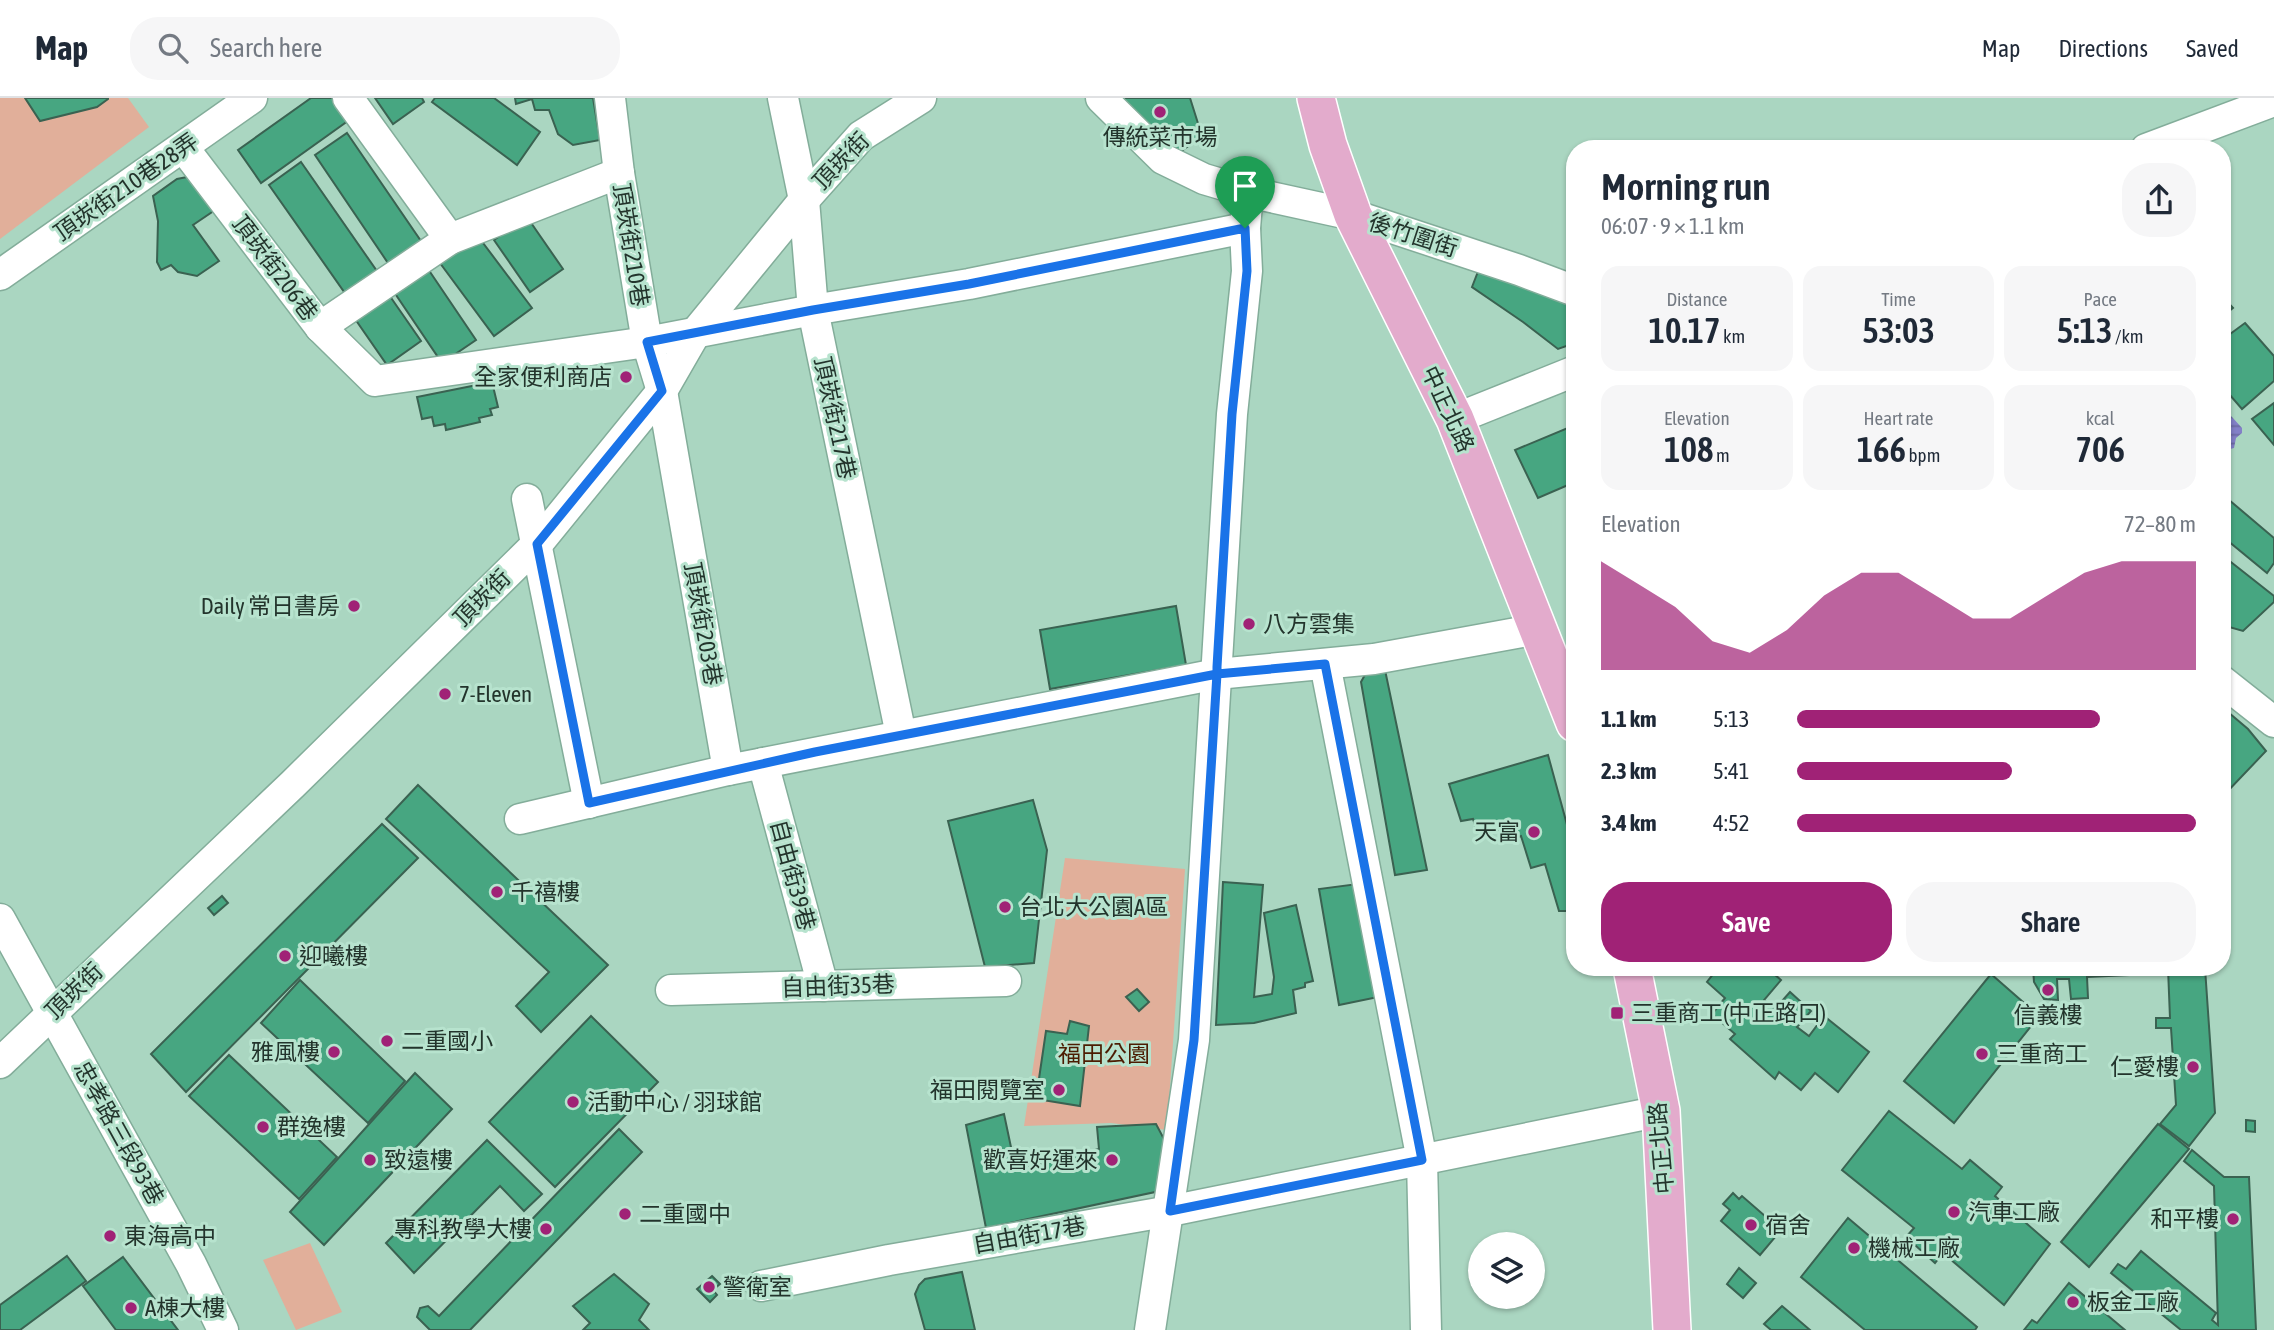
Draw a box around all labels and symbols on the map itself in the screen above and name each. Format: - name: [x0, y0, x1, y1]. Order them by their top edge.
- marker: 傳統菜市場: [1152, 104, 1168, 120]
- place label: 傳統菜市場: [1103, 124, 1218, 150]
- street label: 頂崁街: [808, 127, 874, 195]
- street label: 頂崁街210巷28弄: [49, 128, 203, 246]
- pin: [1215, 156, 1275, 228]
- street label: 頂崁街210巷: [608, 182, 654, 308]
- street label: 後竹圍街: [1365, 208, 1461, 262]
- street label: 頂崁街206巷: [227, 210, 323, 326]
- street label: 頂崁街217巷: [809, 354, 861, 482]
- street label: 中正北路: [1417, 362, 1479, 456]
- place label: 全家便利商店: [474, 364, 612, 390]
- marker: 全家便利商店: [618, 369, 634, 385]
- street label: 頂崁街203巷: [679, 560, 727, 688]
- street label: 頂崁街: [448, 564, 516, 632]
- place label: Daily 常日書房: [201, 593, 340, 619]
- marker: Daily 常日書房: [346, 598, 362, 614]
- place label: 八方雲集: [1263, 611, 1355, 637]
- marker: 八方雲集: [1241, 616, 1257, 632]
- place label: 7-Eleven: [459, 681, 532, 707]
- marker: 7-Eleven: [437, 686, 453, 702]
- street label: 自由街39巷: [766, 817, 820, 933]
- place label: 天富: [1474, 819, 1520, 845]
- marker: 天富: [1526, 824, 1542, 840]
- place label: 千禧樓: [511, 879, 580, 905]
- marker: 千禧樓: [489, 884, 505, 900]
- place label: 台北大公園A區: [1019, 894, 1168, 920]
- marker: 台北大公園A區: [997, 899, 1013, 915]
- place label: 迎曦樓: [299, 943, 368, 969]
- marker: 迎曦樓: [277, 948, 293, 964]
- street label: 頂崁街: [40, 958, 108, 1024]
- street label: 自由街35巷: [781, 971, 895, 1001]
- marker: 信義樓: [2040, 982, 2056, 998]
- place label: 三重商工(中正路口): [1631, 1000, 1826, 1026]
- place label: 信義樓: [2014, 1002, 2083, 1028]
- marker: 三重商工(中正路口): [1609, 1005, 1625, 1021]
- place label: 二重國小: [401, 1028, 493, 1054]
- marker: 二重國小: [379, 1033, 395, 1049]
- place label: 雅風樓: [251, 1039, 320, 1065]
- park label: 福田公園: [1058, 1041, 1150, 1067]
- place label: 三重商工: [1996, 1041, 2088, 1067]
- marker: 雅風樓: [326, 1044, 342, 1060]
- marker: 三重商工: [1974, 1046, 1990, 1062]
- place label: 仁愛樓: [2110, 1054, 2179, 1080]
- street label: 忠孝路三段93巷: [69, 1057, 169, 1209]
- marker: 仁愛樓: [2185, 1059, 2201, 1075]
- place label: 福田閱覽室: [930, 1077, 1045, 1103]
- marker: 福田閱覽室: [1051, 1082, 1067, 1098]
- place label: 活動中心 / 羽球館: [587, 1089, 762, 1115]
- marker: 活動中心 / 羽球館: [565, 1094, 581, 1110]
- street label: 中正北路: [1644, 1101, 1678, 1195]
- place label: 群逸樓: [277, 1114, 346, 1140]
- marker: 群逸樓: [255, 1119, 271, 1135]
- place label: 致遠樓: [384, 1147, 453, 1173]
- place label: 歡喜好運來: [983, 1147, 1098, 1173]
- marker: 致遠樓: [362, 1152, 378, 1168]
- marker: 歡喜好運來: [1104, 1152, 1120, 1168]
- place label: 汽車工廠: [1968, 1199, 2060, 1225]
- place label: 二重國中: [639, 1201, 731, 1227]
- marker: 汽車工廠: [1946, 1204, 1962, 1220]
- marker: 二重國中: [617, 1206, 633, 1222]
- place label: 和平樓: [2150, 1206, 2219, 1232]
- marker: 和平樓: [2225, 1211, 2241, 1227]
- street label: 自由街17巷: [971, 1212, 1087, 1258]
- place label: 宿舍: [1765, 1212, 1811, 1238]
- place label: 專科教學大樓: [394, 1216, 532, 1242]
- marker: 宿舍: [1743, 1217, 1759, 1233]
- marker: 專科教學大樓: [538, 1221, 554, 1237]
- place label: 東海高中: [124, 1223, 216, 1249]
- marker: 東海高中: [102, 1228, 118, 1244]
- place label: 機械工廠: [1868, 1235, 1960, 1261]
- marker: 機械工廠: [1846, 1240, 1862, 1256]
- place label: 警衛室: [723, 1274, 792, 1300]
- marker: 警衛室: [701, 1279, 717, 1295]
- place label: 板金工廠: [2087, 1289, 2179, 1315]
- marker: 板金工廠: [2065, 1294, 2081, 1310]
- place label: A棟大樓: [145, 1295, 225, 1321]
- marker: A棟大樓: [123, 1300, 139, 1316]

